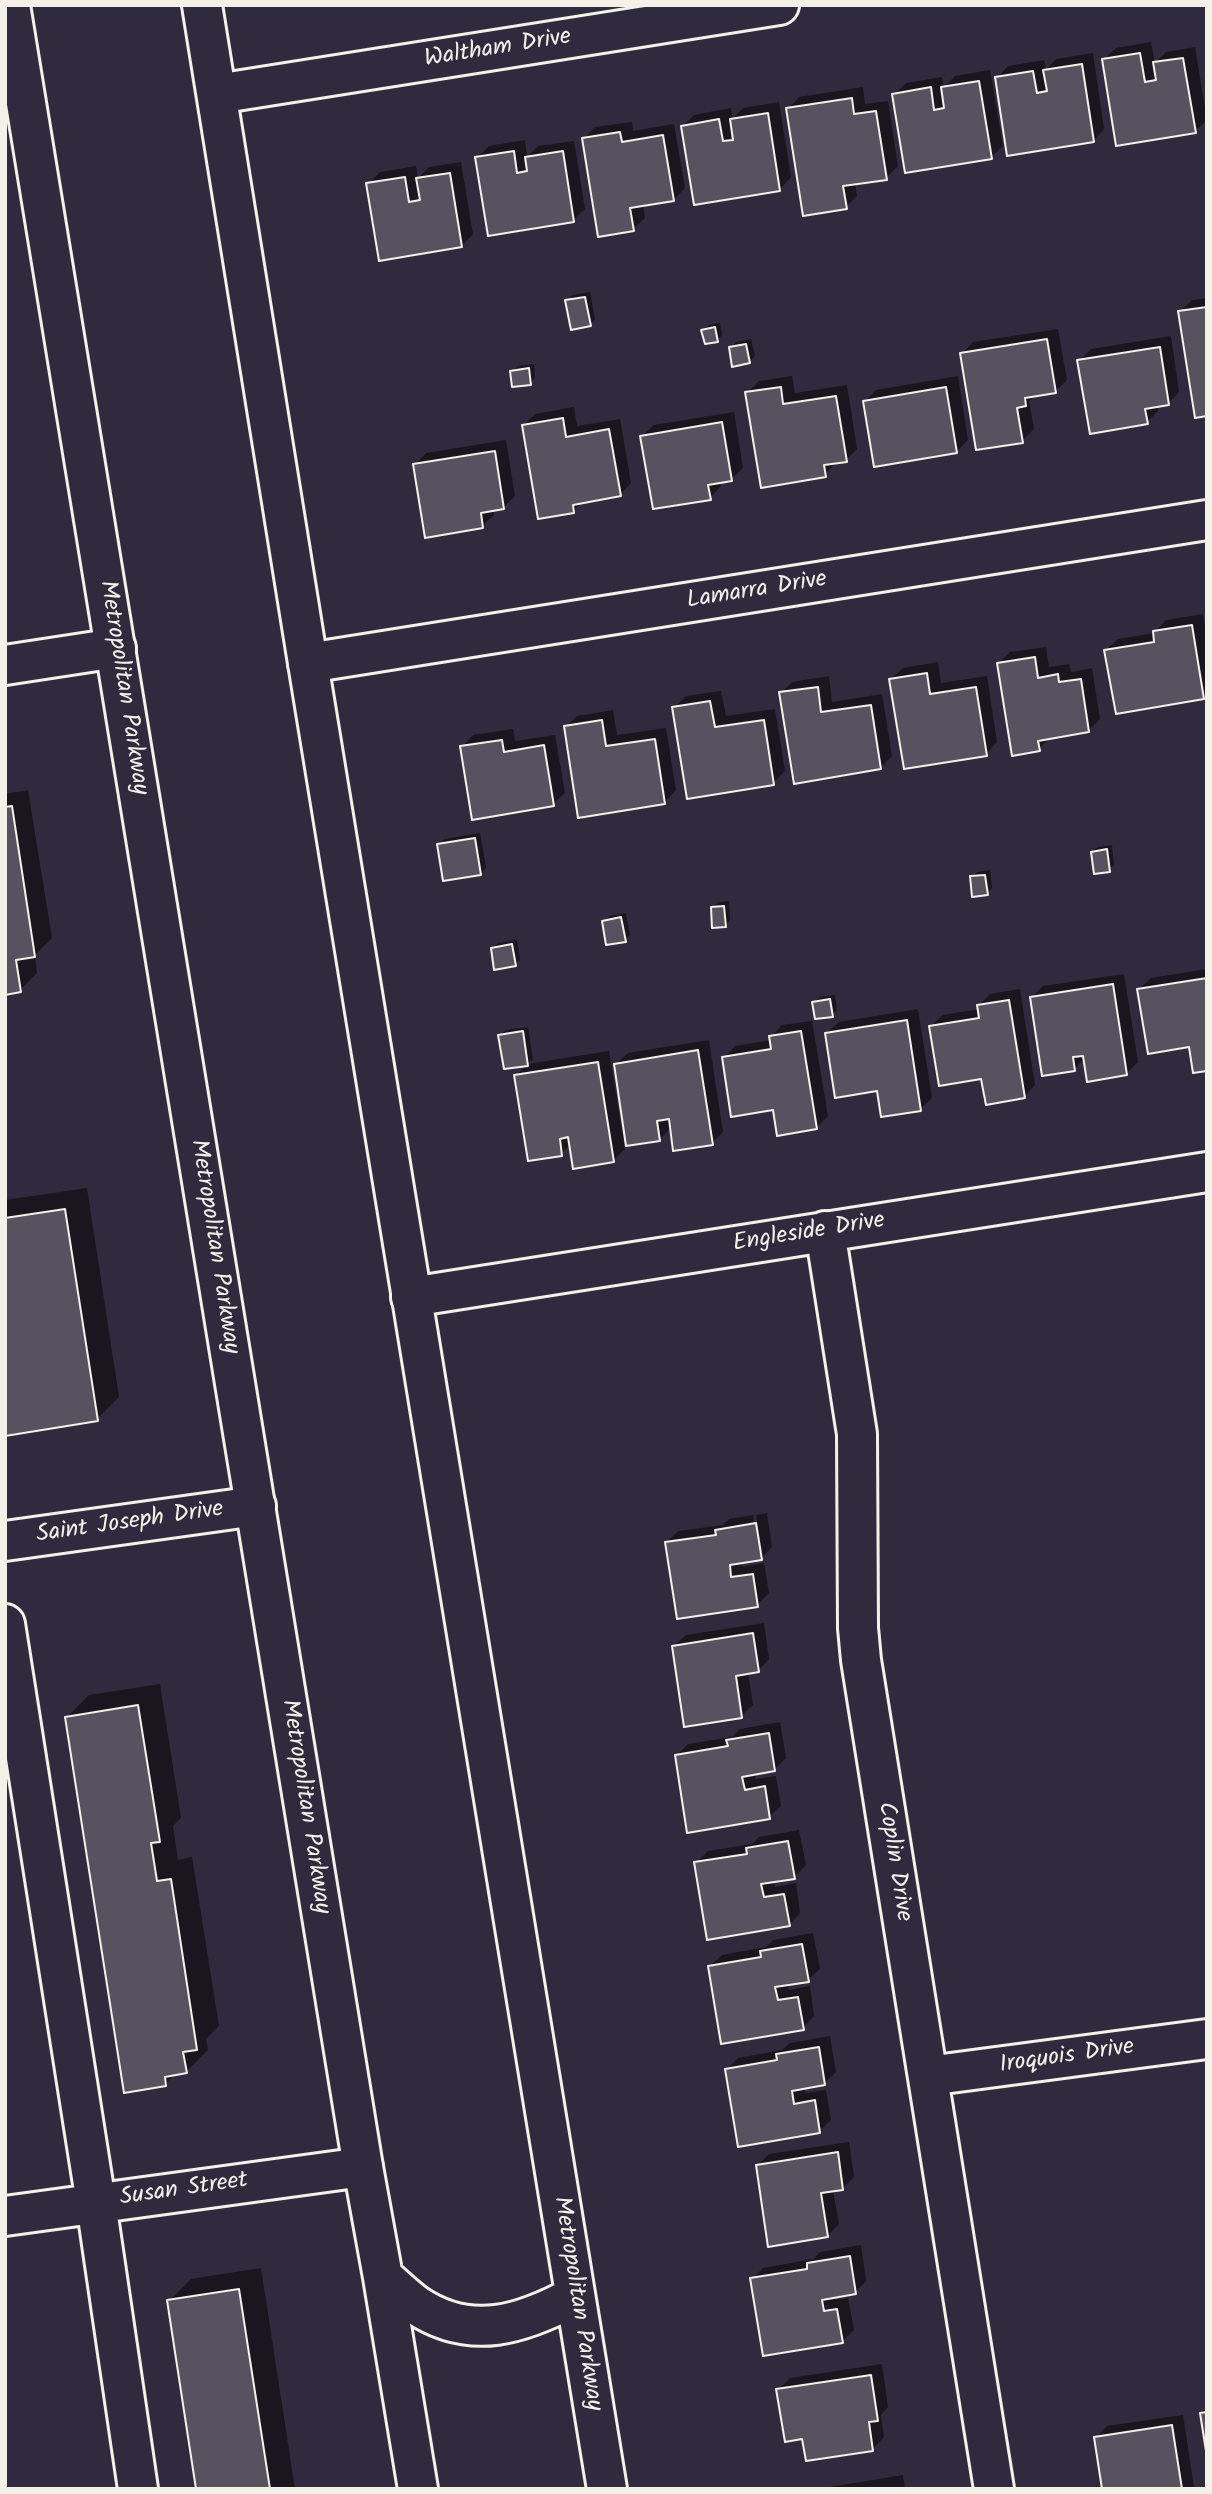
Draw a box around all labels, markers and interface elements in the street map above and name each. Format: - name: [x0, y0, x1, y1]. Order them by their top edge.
- street label: Waltham Drive: [423, 24, 573, 76]
- street label: Lamarra Drive: [685, 567, 829, 617]
- street label: Metropolitan Parkway: [91, 579, 153, 797]
- street label: Metropolitan Parkway: [182, 1138, 244, 1356]
- street label: Engleside Drive: [731, 1208, 887, 1260]
- street label: Saint Joseph Drive: [35, 1497, 225, 1551]
- street label: Metropolitan Parkway: [273, 1698, 335, 1916]
- street label: Coplin Drive: [869, 1800, 917, 1924]
- street label: Iroquois Drive: [998, 2034, 1136, 2082]
- street label: Susan Street: [118, 2168, 250, 2214]
- street label: Metropolitan Parkway: [545, 2195, 607, 2413]

